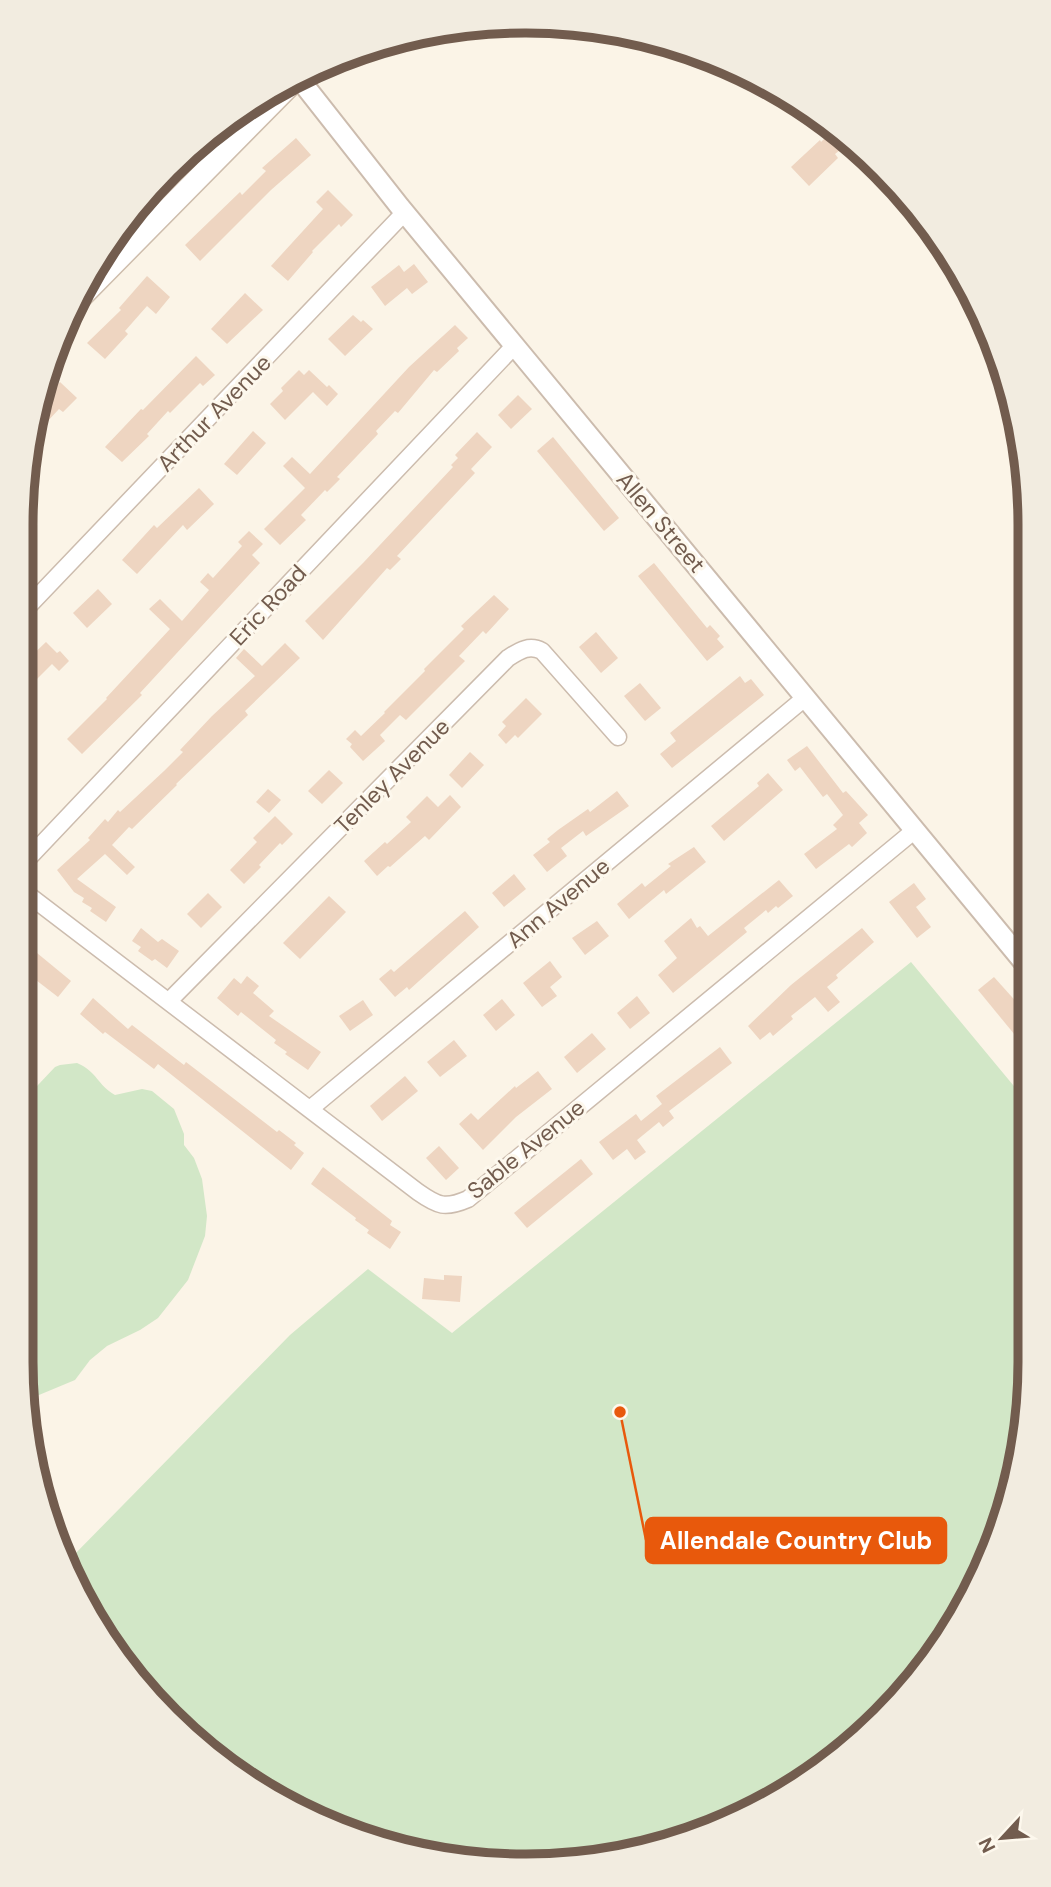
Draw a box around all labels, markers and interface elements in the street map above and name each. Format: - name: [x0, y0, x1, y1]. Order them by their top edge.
- street label: Arthur Avenue: [150, 348, 278, 478]
- street label: Allen Street: [610, 465, 712, 579]
- street label: Eric Road: [223, 558, 313, 652]
- street label: Tenley Avenue: [328, 712, 456, 840]
- street label: Ann Avenue: [500, 851, 616, 955]
- street label: Sable Avenue: [461, 1092, 591, 1206]
- callout: Allendale Country Club: [646, 1518, 946, 1563]
- text: Allendale Country Club: [660, 1525, 932, 1556]
- north arrow: [967, 1803, 1037, 1873]
- text: N: [973, 1834, 1001, 1857]

